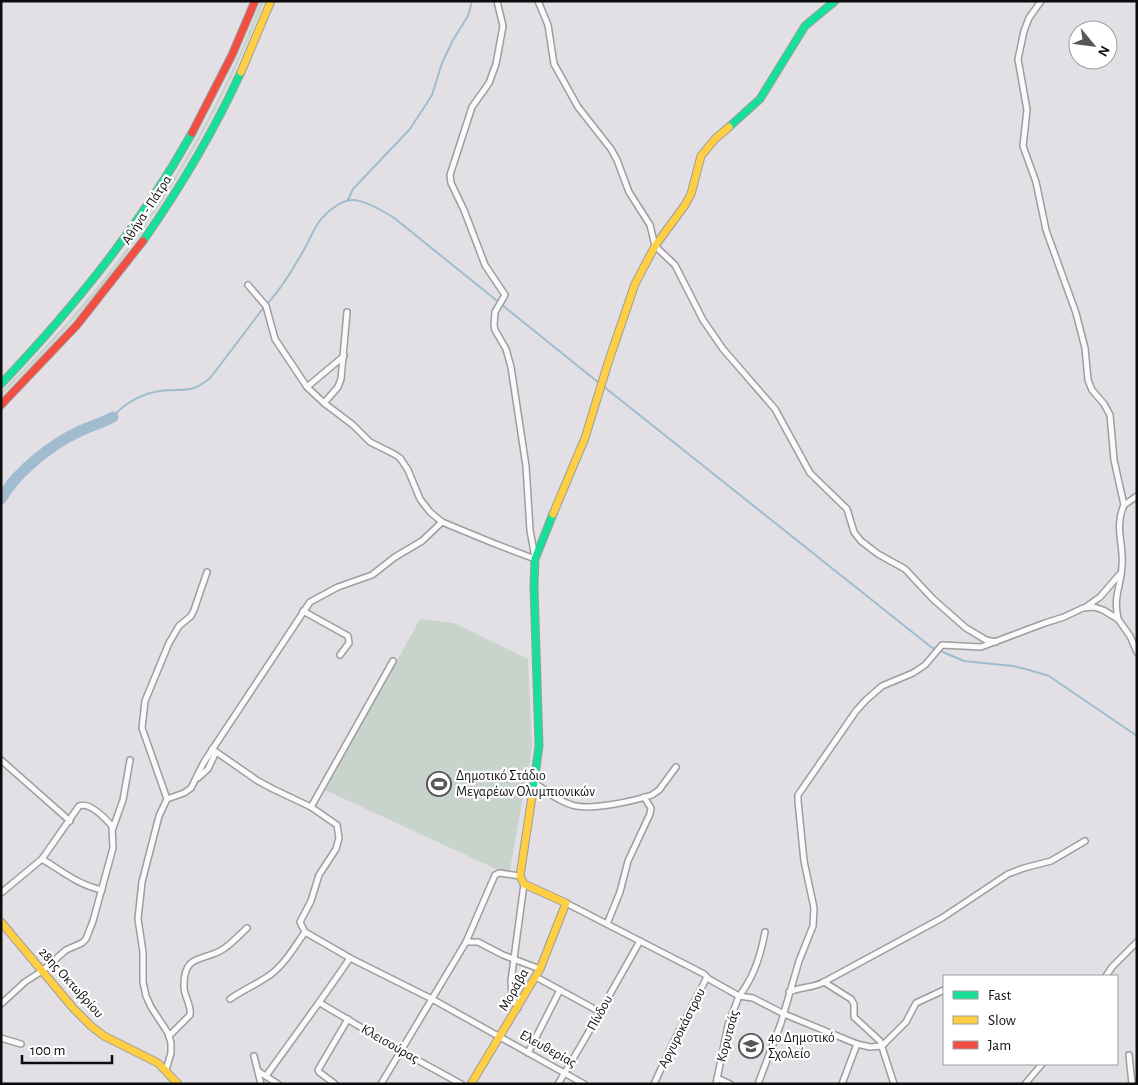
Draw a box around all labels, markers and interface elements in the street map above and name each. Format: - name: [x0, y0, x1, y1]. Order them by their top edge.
- north arrow: [1068, 20, 1118, 70]
- text: N: [1095, 43, 1112, 58]
- street label: Αθήνα - Πάτρα: [119, 173, 175, 247]
- place label: Δημοτικό Στάδιο Μεγαρέων Ολυμπιονικών: [456, 769, 595, 799]
- sports icon: Δημοτικό Στάδιο Μεγαρέων Ολυμπιονικών: [426, 771, 452, 797]
- street label: 28ης Οκτωβρίου: [36, 945, 106, 1021]
- street label: Μοράβα: [496, 966, 532, 1014]
- legend: [943, 975, 1118, 1065]
- street label: Αργυροκάστρου: [656, 986, 708, 1070]
- text: Fast: [988, 988, 1012, 1003]
- street label: Πίνδου: [585, 993, 615, 1033]
- street label: Κορυτσάς: [714, 1008, 742, 1063]
- text: Slow: [988, 1013, 1016, 1028]
- street label: Κλεισούρας: [359, 1022, 422, 1066]
- street label: Ελευθερίας: [517, 1028, 579, 1070]
- place label: 4ο Δημοτικό Σχολείο: [768, 1031, 835, 1061]
- scale bar: [22, 1032, 112, 1064]
- school or university icon: 4ο Δημοτικό Σχολείο: [738, 1033, 764, 1059]
- text: Jam: [988, 1038, 1011, 1053]
- text: 100 m: [30, 1043, 65, 1058]

